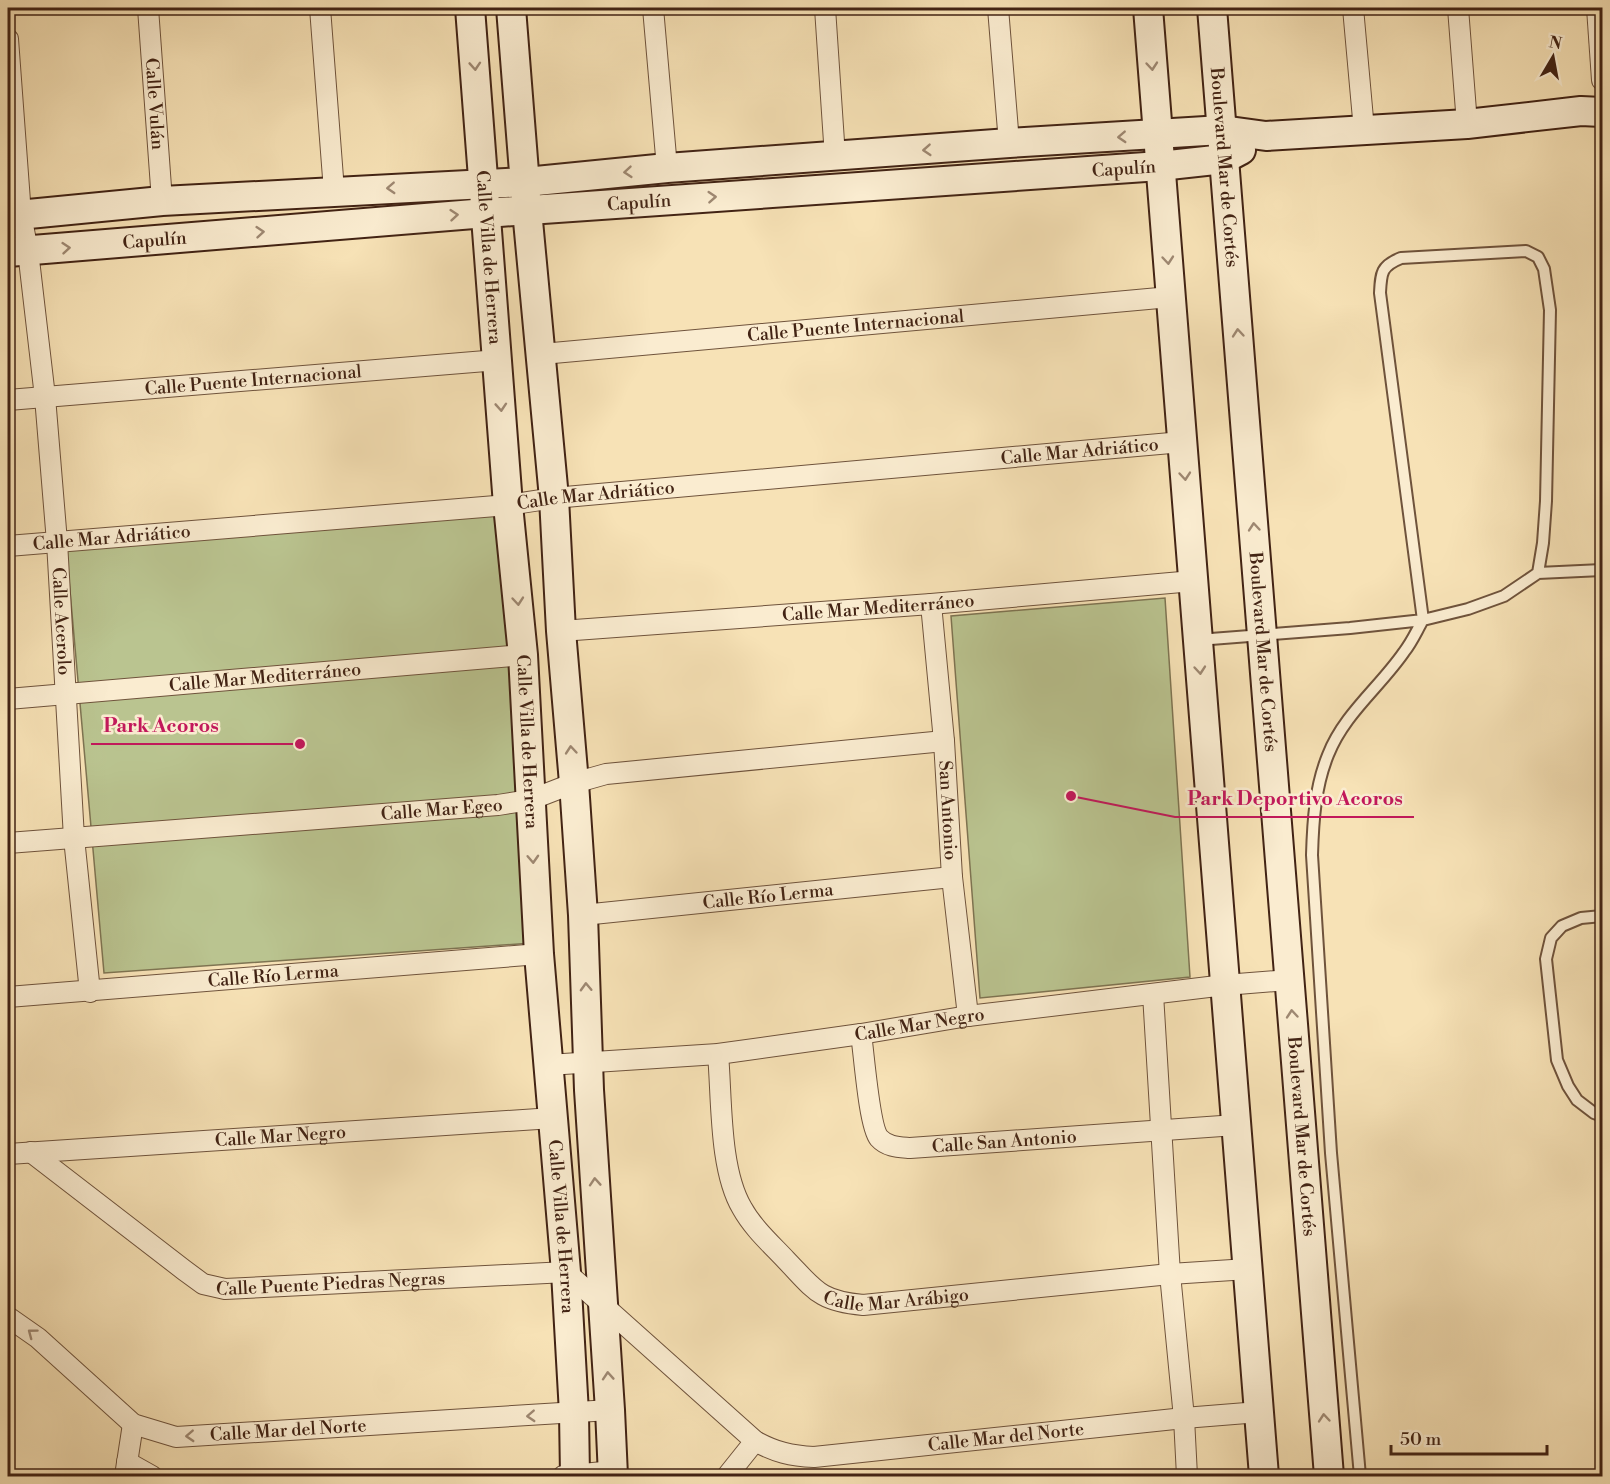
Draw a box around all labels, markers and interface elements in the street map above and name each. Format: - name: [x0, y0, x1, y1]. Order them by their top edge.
- north arrow: [1523, 27, 1583, 87]
- text: N: [1547, 32, 1564, 54]
- street label: Calle Vulán: [140, 57, 169, 151]
- one-way arrow: [468, 61, 481, 70]
- one-way arrow: [1145, 61, 1158, 70]
- street label: Boulevard Mar de Cortés: [1205, 66, 1244, 269]
- one-way arrow: [1117, 130, 1126, 143]
- one-way arrow: [922, 143, 931, 156]
- street label: Capulín: [1091, 155, 1157, 183]
- one-way arrow: [623, 165, 632, 178]
- street label: Calle Villa de Herrera: [470, 169, 507, 346]
- one-way arrow: [387, 181, 396, 194]
- street label: Capulín: [606, 189, 672, 217]
- one-way arrow: [707, 191, 716, 204]
- one-way arrow: [450, 209, 459, 222]
- street label: Capulín: [122, 226, 188, 255]
- one-way arrow: [256, 226, 265, 239]
- one-way arrow: [61, 242, 70, 255]
- one-way arrow: [1161, 256, 1174, 265]
- street label: Calle Puente Internacional: [746, 305, 966, 347]
- one-way arrow: [1232, 328, 1245, 337]
- street label: Calle Puente Internacional: [144, 360, 363, 401]
- one-way arrow: [495, 402, 508, 411]
- street label: Calle Mar Adriático: [1000, 433, 1160, 470]
- one-way arrow: [1178, 471, 1191, 480]
- street label: Calle Mar Adriático: [515, 476, 676, 516]
- street label: Calle Mar Adriático: [32, 520, 192, 556]
- one-way arrow: [1247, 522, 1260, 531]
- street label: Boulevard Mar de Cortés: [1243, 550, 1282, 753]
- street label: Calle Acerolo: [46, 567, 76, 676]
- street label: Calle Mar Mediterráneo: [781, 589, 975, 627]
- one-way arrow: [511, 597, 524, 606]
- street label: Calle Villa de Herrera: [511, 654, 543, 830]
- street label: Calle Mar Mediterráneo: [168, 658, 362, 697]
- one-way arrow: [1193, 665, 1206, 674]
- callout: Park Acoros: [91, 706, 231, 744]
- text: Park Acoros: [103, 714, 219, 739]
- one-way arrow: [565, 746, 578, 755]
- street label: San Antonio: [933, 760, 962, 861]
- callout: Park Deportivo Acoros: [1175, 779, 1414, 817]
- text: Park Deportivo Acoros: [1187, 787, 1403, 812]
- street label: Calle Mar Egeo: [380, 794, 504, 826]
- one-way arrow: [527, 854, 540, 863]
- street label: Calle Río Lerma: [702, 878, 835, 915]
- street label: Calle Río Lerma: [207, 959, 340, 993]
- one-way arrow: [579, 982, 592, 991]
- street label: Calle Mar Negro: [853, 1003, 986, 1047]
- one-way arrow: [1286, 1010, 1299, 1019]
- street label: Boulevard Mar de Cortés: [1282, 1035, 1321, 1237]
- street label: Calle Mar Negro: [214, 1121, 347, 1152]
- street label: Calle San Antonio: [931, 1125, 1077, 1158]
- street label: Calle Villa de Herrera: [543, 1139, 579, 1315]
- one-way arrow: [589, 1177, 602, 1186]
- street label: Calle Puente Piedras Negras: [214, 1267, 446, 1301]
- street label: Calle Mar Arábigo: [819, 1283, 970, 1317]
- one-way arrow: [27, 1329, 38, 1340]
- one-way arrow: [602, 1372, 615, 1381]
- one-way arrow: [527, 1409, 536, 1422]
- street label: Calle Mar del Norte: [209, 1414, 367, 1447]
- one-way arrow: [1318, 1414, 1331, 1423]
- street label: Calle Mar del Norte: [927, 1418, 1085, 1457]
- scale bar: [1391, 1418, 1547, 1456]
- text: 50 m: [1400, 1428, 1442, 1451]
- one-way arrow: [185, 1429, 194, 1442]

